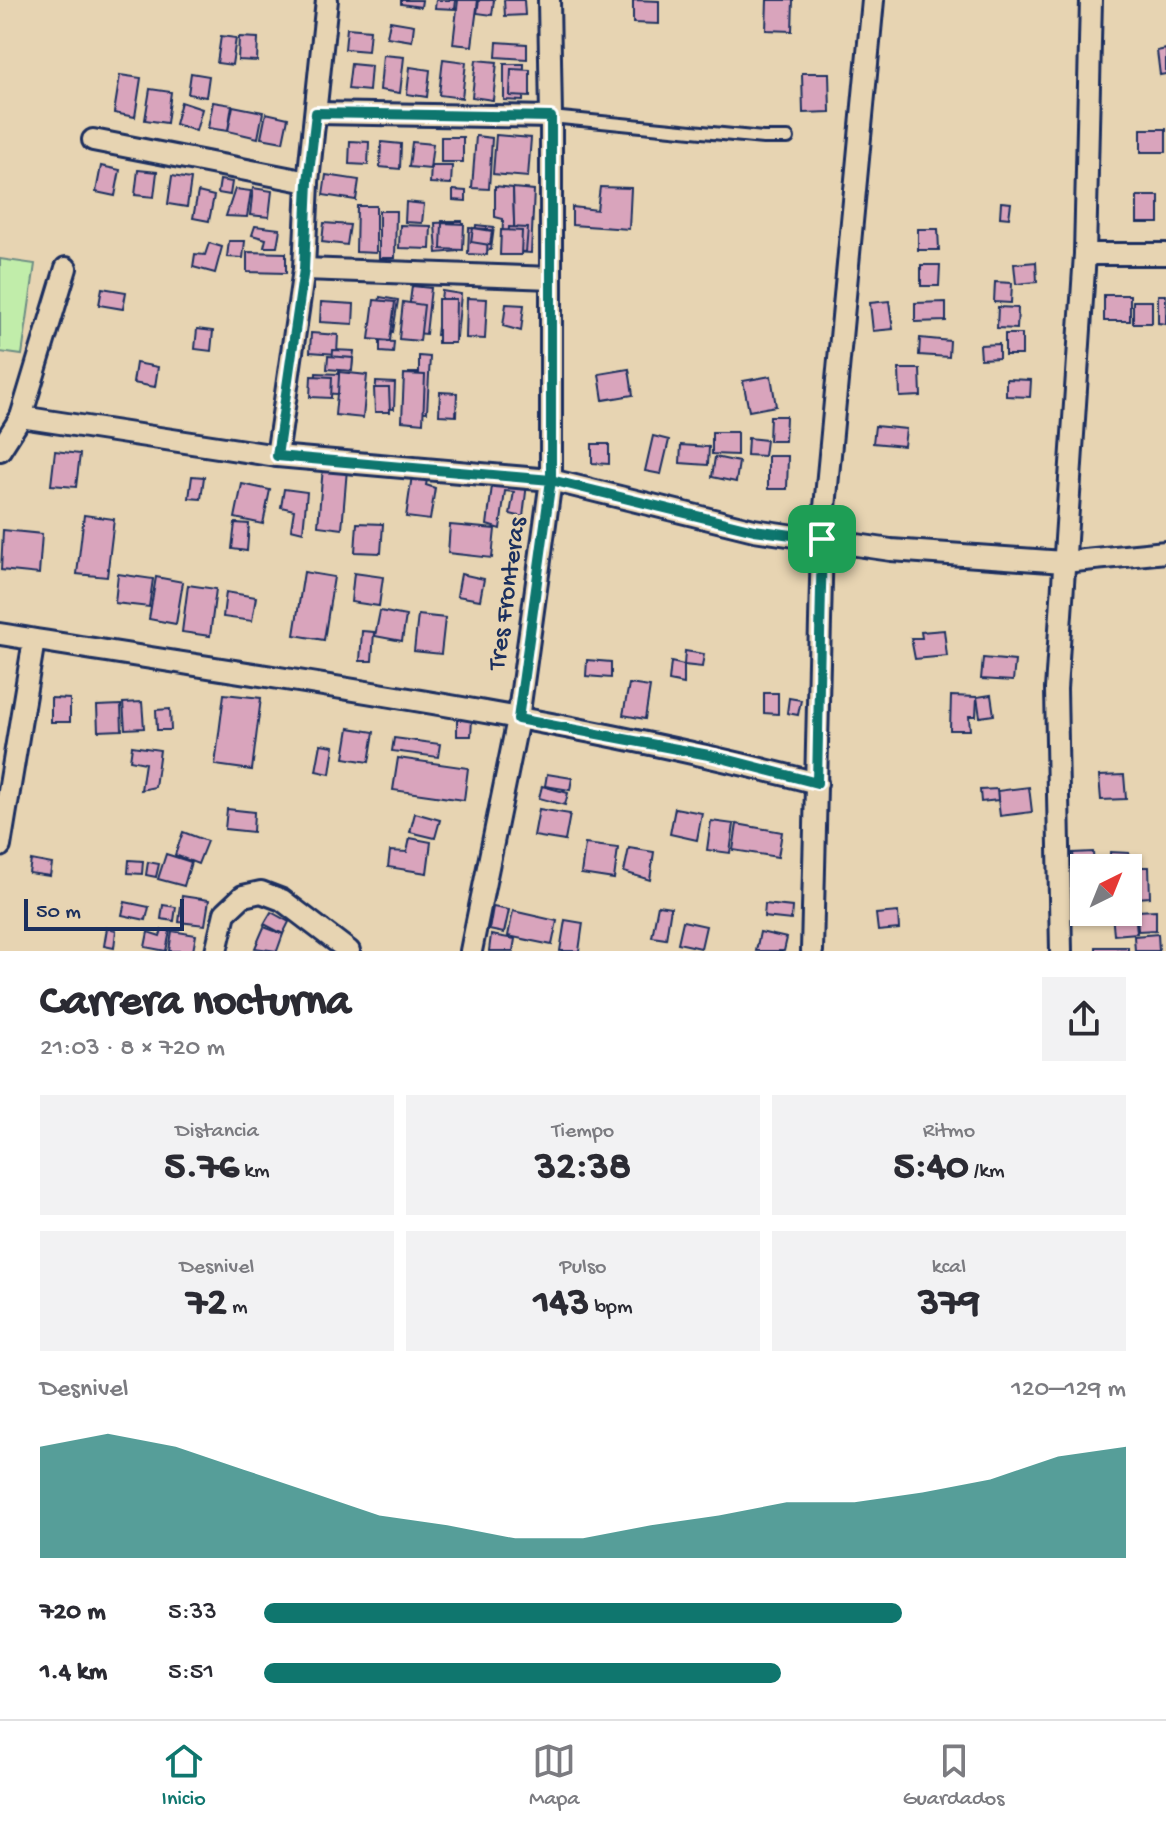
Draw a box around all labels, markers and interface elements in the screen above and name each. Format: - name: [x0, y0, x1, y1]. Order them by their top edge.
- pin: [788, 505, 856, 573]
- street label: Tres Fronteras: [483, 514, 535, 674]
- icon: arrive: [800, 517, 844, 561]
- north arrow: [1070, 854, 1142, 926]
- map controls: [1070, 854, 1142, 926]
- scale bar: [24, 895, 184, 931]
- text: 50 m: [36, 900, 81, 926]
- button: share: [1042, 977, 1126, 1061]
- text: Carrera nocturna: [40, 978, 351, 1030]
- text: 21:03 · 8 × 720 m: [40, 1034, 225, 1065]
- text: Distancia: [175, 1119, 259, 1145]
- text: Tiempo: [552, 1119, 614, 1145]
- text: Ritmo: [923, 1119, 975, 1145]
- text: 5.76: [164, 1145, 239, 1192]
- text: 32:38: [535, 1145, 631, 1192]
- text: 5:40: [893, 1145, 969, 1192]
- text: km: [239, 1159, 270, 1185]
- text: /km: [969, 1159, 1005, 1185]
- text: Desnivel: [180, 1255, 254, 1281]
- text: Pulso: [560, 1255, 606, 1281]
- text: kcal: [932, 1255, 966, 1281]
- text: 72: [186, 1281, 227, 1328]
- text: 143: [533, 1281, 589, 1328]
- text: 379: [918, 1281, 980, 1328]
- text: m: [227, 1295, 248, 1321]
- text: bpm: [589, 1295, 633, 1321]
- text: Desnivel: [40, 1375, 129, 1406]
- text: 120–129 m: [1011, 1375, 1126, 1406]
- text: 720 m: [40, 1598, 106, 1629]
- text: 5:33: [168, 1598, 217, 1629]
- text: 1.4 km: [40, 1658, 107, 1689]
- text: 5:51: [168, 1658, 214, 1689]
- tab: Inicio: [162, 1739, 206, 1813]
- tab: Mapa: [529, 1739, 579, 1813]
- tab: Guardados: [903, 1739, 1004, 1813]

